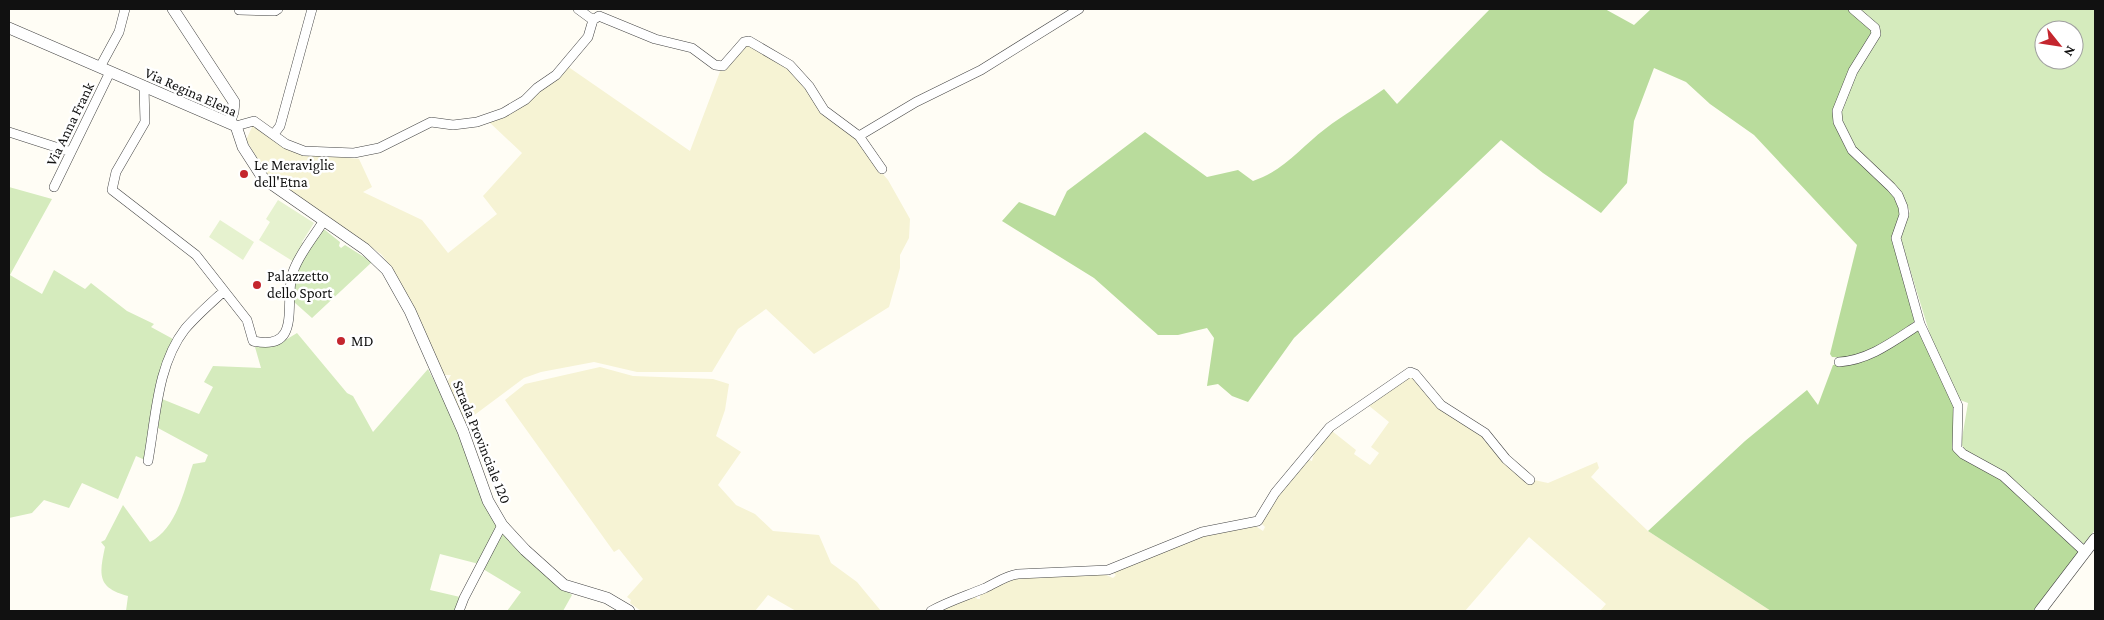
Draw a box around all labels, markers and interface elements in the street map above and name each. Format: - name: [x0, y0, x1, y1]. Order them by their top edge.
- north arrow: [2034, 20, 2084, 70]
- text: N: [2061, 43, 2080, 60]
- street label: Via Regina Elena: [142, 64, 240, 120]
- street label: Via Anna Frank: [43, 79, 97, 168]
- place label: Le Meraviglie dell'Etna: [254, 157, 335, 190]
- marker: Le Meraviglie dell'Etna: [238, 168, 250, 180]
- place label: Palazzetto dello Sport: [267, 268, 333, 302]
- marker: Palazzetto dello Sport: [251, 279, 263, 291]
- place label: MD: [351, 333, 373, 349]
- marker: MD: [335, 335, 347, 347]
- street label: Strada Provinciale 120: [450, 378, 514, 506]

